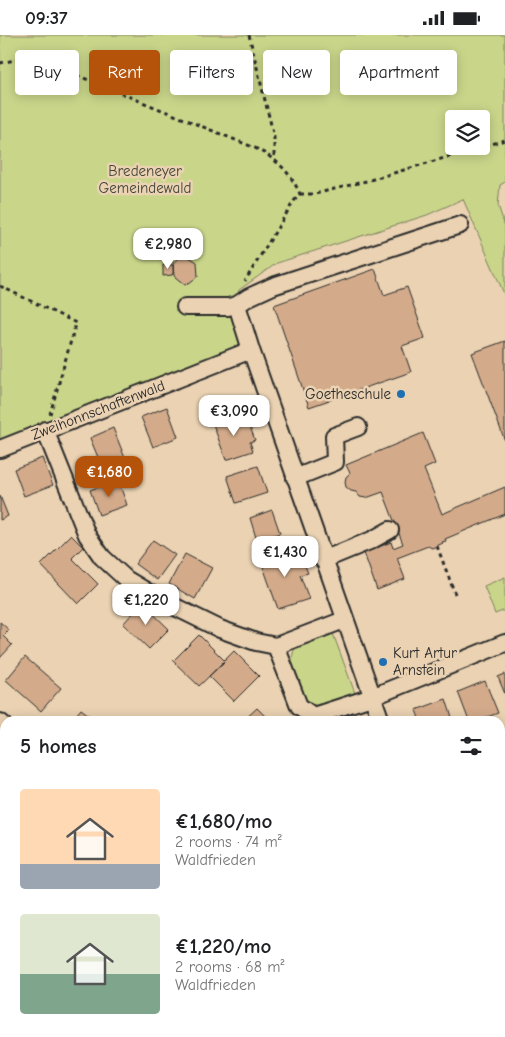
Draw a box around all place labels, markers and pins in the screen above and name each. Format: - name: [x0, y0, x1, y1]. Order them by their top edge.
- pin: €2,980: [127, 227, 209, 270]
- place label: Goetheschule: [305, 385, 391, 403]
- marker: Goetheschule: [395, 388, 407, 400]
- pin: €3,090: [193, 395, 275, 437]
- pin: €1,680: [68, 455, 150, 498]
- pin: €1,430: [244, 535, 326, 578]
- pin: €1,220: [105, 583, 187, 626]
- place label: Kurt Artur Arnstein: [393, 644, 457, 679]
- marker: Kurt Artur Arnstein: [377, 656, 389, 668]

